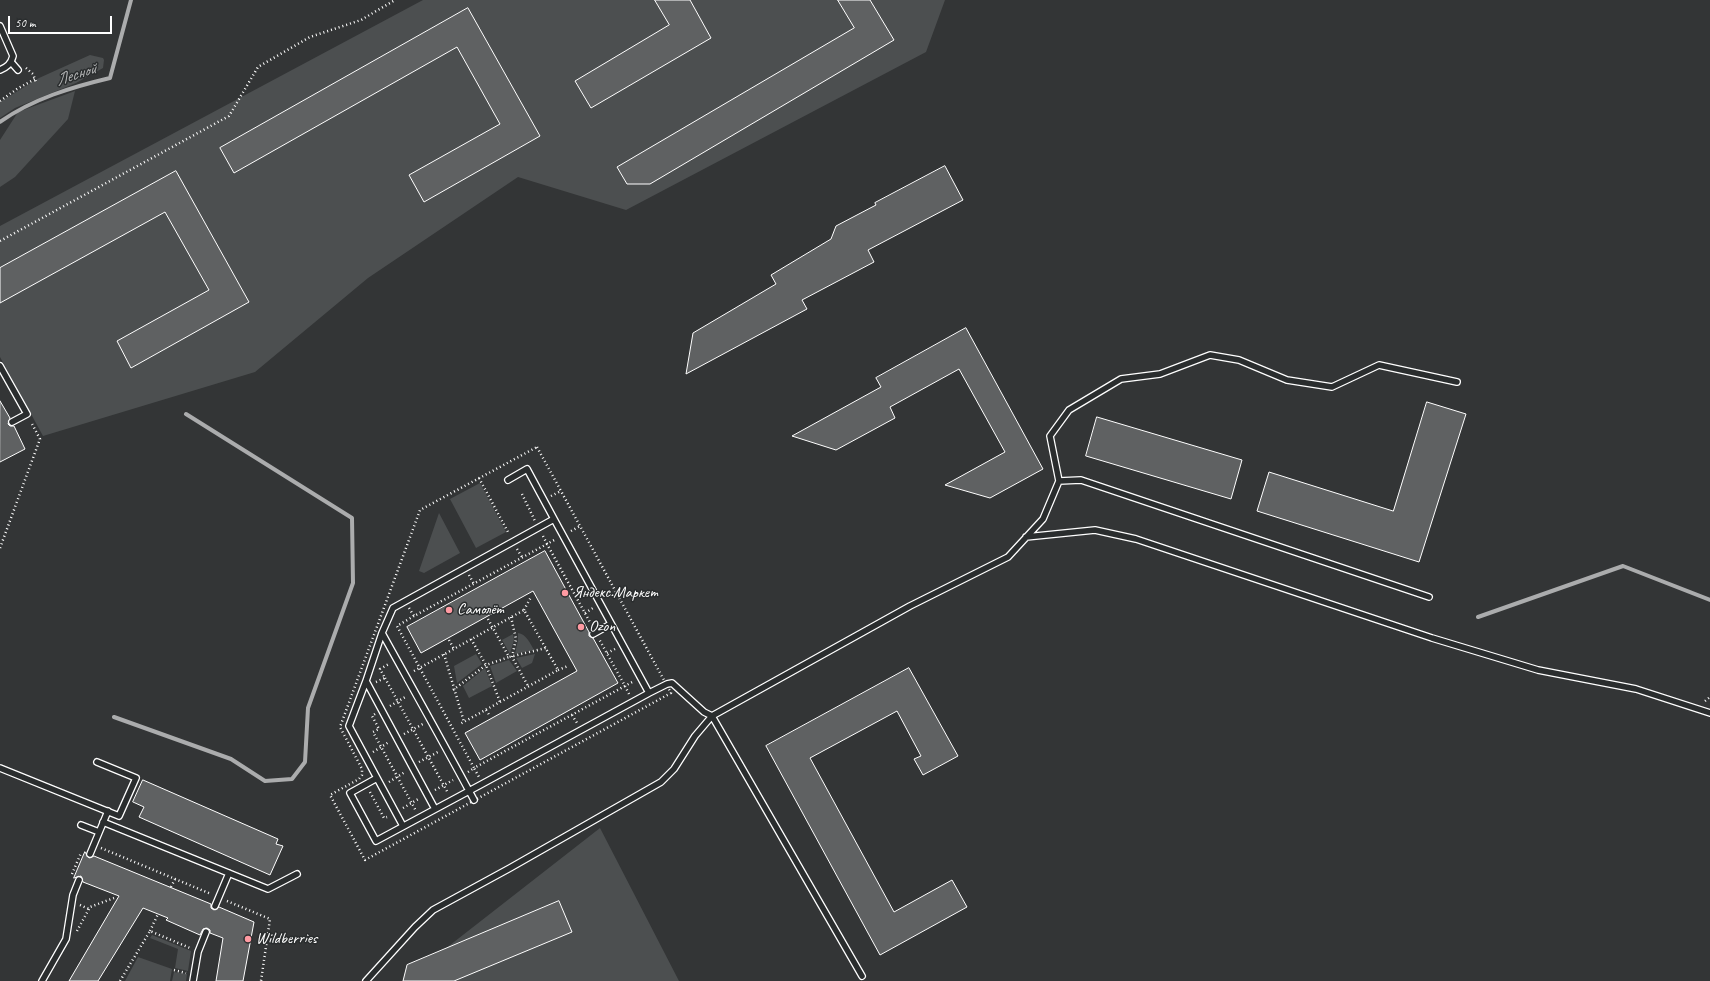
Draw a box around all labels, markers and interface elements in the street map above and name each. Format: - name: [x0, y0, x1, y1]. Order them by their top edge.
- scale bar: [10, 8, 114, 34]
- text: 50 m: [15, 15, 35, 31]
- water label: Лесной: [53, 59, 99, 91]
- place label: Яндекс.Маркет: [573, 583, 658, 603]
- marker: Яндекс.Маркет: [560, 588, 570, 598]
- place label: Самолёт: [457, 600, 503, 620]
- marker: Самолёт: [444, 605, 454, 615]
- place label: Ozon: [589, 617, 615, 637]
- marker: Ozon: [576, 622, 586, 632]
- place label: Wildberries: [256, 929, 317, 949]
- marker: Wildberries: [243, 934, 253, 944]

